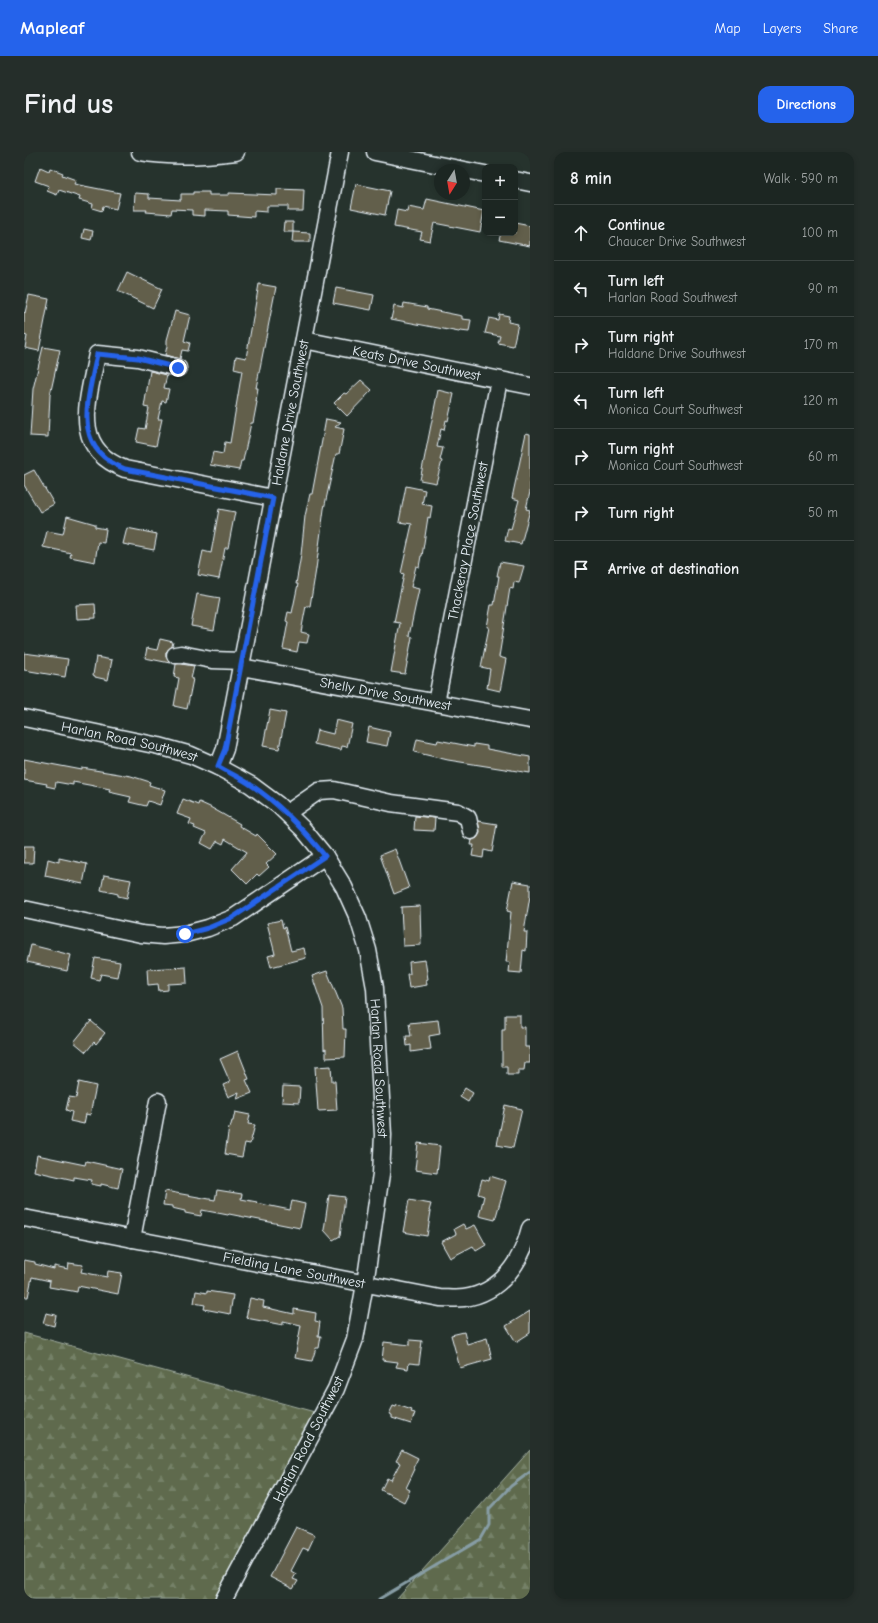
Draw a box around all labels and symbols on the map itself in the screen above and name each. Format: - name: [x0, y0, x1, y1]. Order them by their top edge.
- north arrow: [434, 164, 470, 200]
- street label: Haldane Drive Southwest: [268, 337, 313, 487]
- street label: Keats Drive Southwest: [351, 342, 483, 385]
- route end: [169, 359, 187, 377]
- street label: Thackeray Place Southwest: [444, 459, 492, 622]
- street label: Shelly Drive Southwest: [319, 674, 453, 715]
- street label: Harlan Road Southwest: [60, 718, 201, 766]
- route start: [176, 925, 194, 943]
- street label: Harlan Road Southwest: [367, 998, 391, 1139]
- street label: Fielding Lane Southwest: [222, 1248, 367, 1293]
- street label: Harlan Road Southwest: [269, 1372, 348, 1505]

